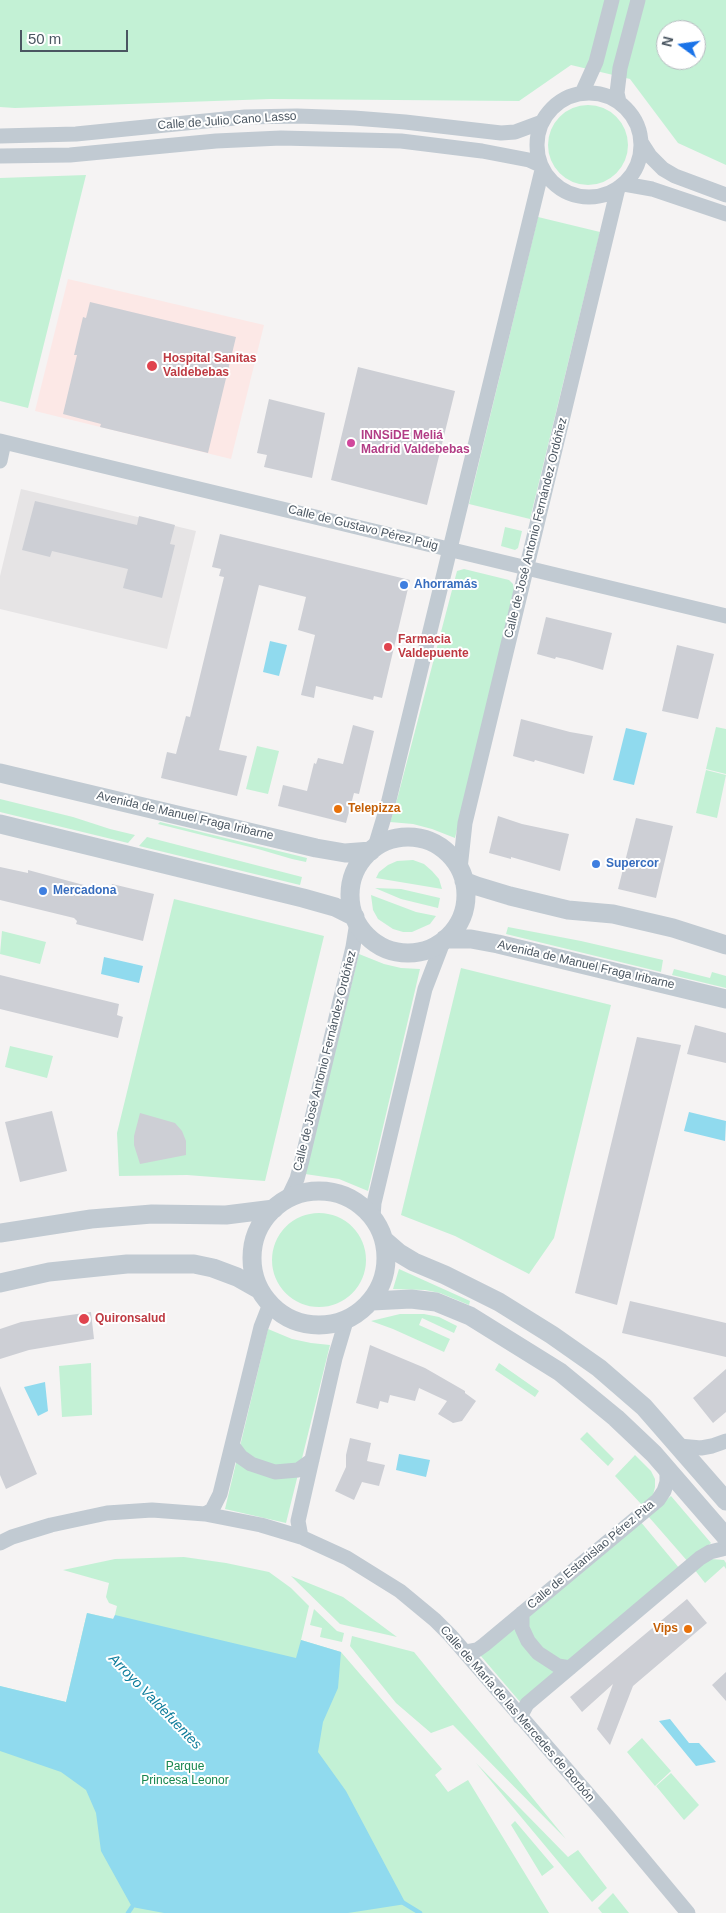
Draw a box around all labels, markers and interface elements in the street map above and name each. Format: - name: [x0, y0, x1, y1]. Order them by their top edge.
- scale bar: [22, 20, 130, 52]
- north arrow: [656, 20, 706, 70]
- text: 50 m: [28, 30, 61, 47]
- text: N: [658, 35, 676, 48]
- street label: Calle de Julio Cano Lasso: [157, 109, 297, 133]
- place label: Hospital Sanitas Valdebebas: [163, 352, 256, 380]
- marker: Hospital Sanitas Valdebebas: [145, 359, 159, 373]
- street label: Calle de José Antonio Fernández Ordóñez: [502, 416, 570, 640]
- place label: INNSiDE Meliá Madrid Valdebebas: [361, 429, 470, 457]
- marker: INNSiDE Meliá Madrid Valdebebas: [345, 437, 357, 449]
- street label: Calle de Gustavo Pérez Puig: [287, 502, 439, 554]
- place label: Ahorramás: [414, 578, 477, 592]
- marker: Ahorramás: [398, 579, 410, 591]
- place label: Farmacia Valdepuente: [398, 633, 469, 661]
- marker: Farmacia Valdepuente: [382, 641, 394, 653]
- street label: Avenida de Manuel Fraga Iribarne: [95, 789, 275, 843]
- place label: Telepizza: [348, 802, 400, 816]
- marker: Telepizza: [332, 803, 344, 815]
- place label: Supercor: [606, 857, 659, 871]
- marker: Supercor: [590, 858, 602, 870]
- place label: Mercadona: [53, 884, 116, 898]
- marker: Mercadona: [37, 885, 49, 897]
- street label: Avenida de Manuel Fraga Iribarne: [496, 938, 676, 992]
- street label: Calle de José Antonio Fernández Ordóñez: [291, 949, 359, 1173]
- marker: Quironsalud: [77, 1312, 91, 1326]
- place label: Quironsalud: [95, 1312, 166, 1326]
- street label: Calle de Estanislao Pérez Pita: [525, 1498, 657, 1612]
- place label: Vips: [653, 1622, 678, 1636]
- street label: Calle de María de las Mercedes de Borbón: [437, 1623, 597, 1805]
- marker: Vips: [682, 1623, 694, 1635]
- water label: Arroyo Valdefuentes: [105, 1651, 205, 1753]
- park label: Parque Princesa Leonor: [141, 1760, 229, 1788]

